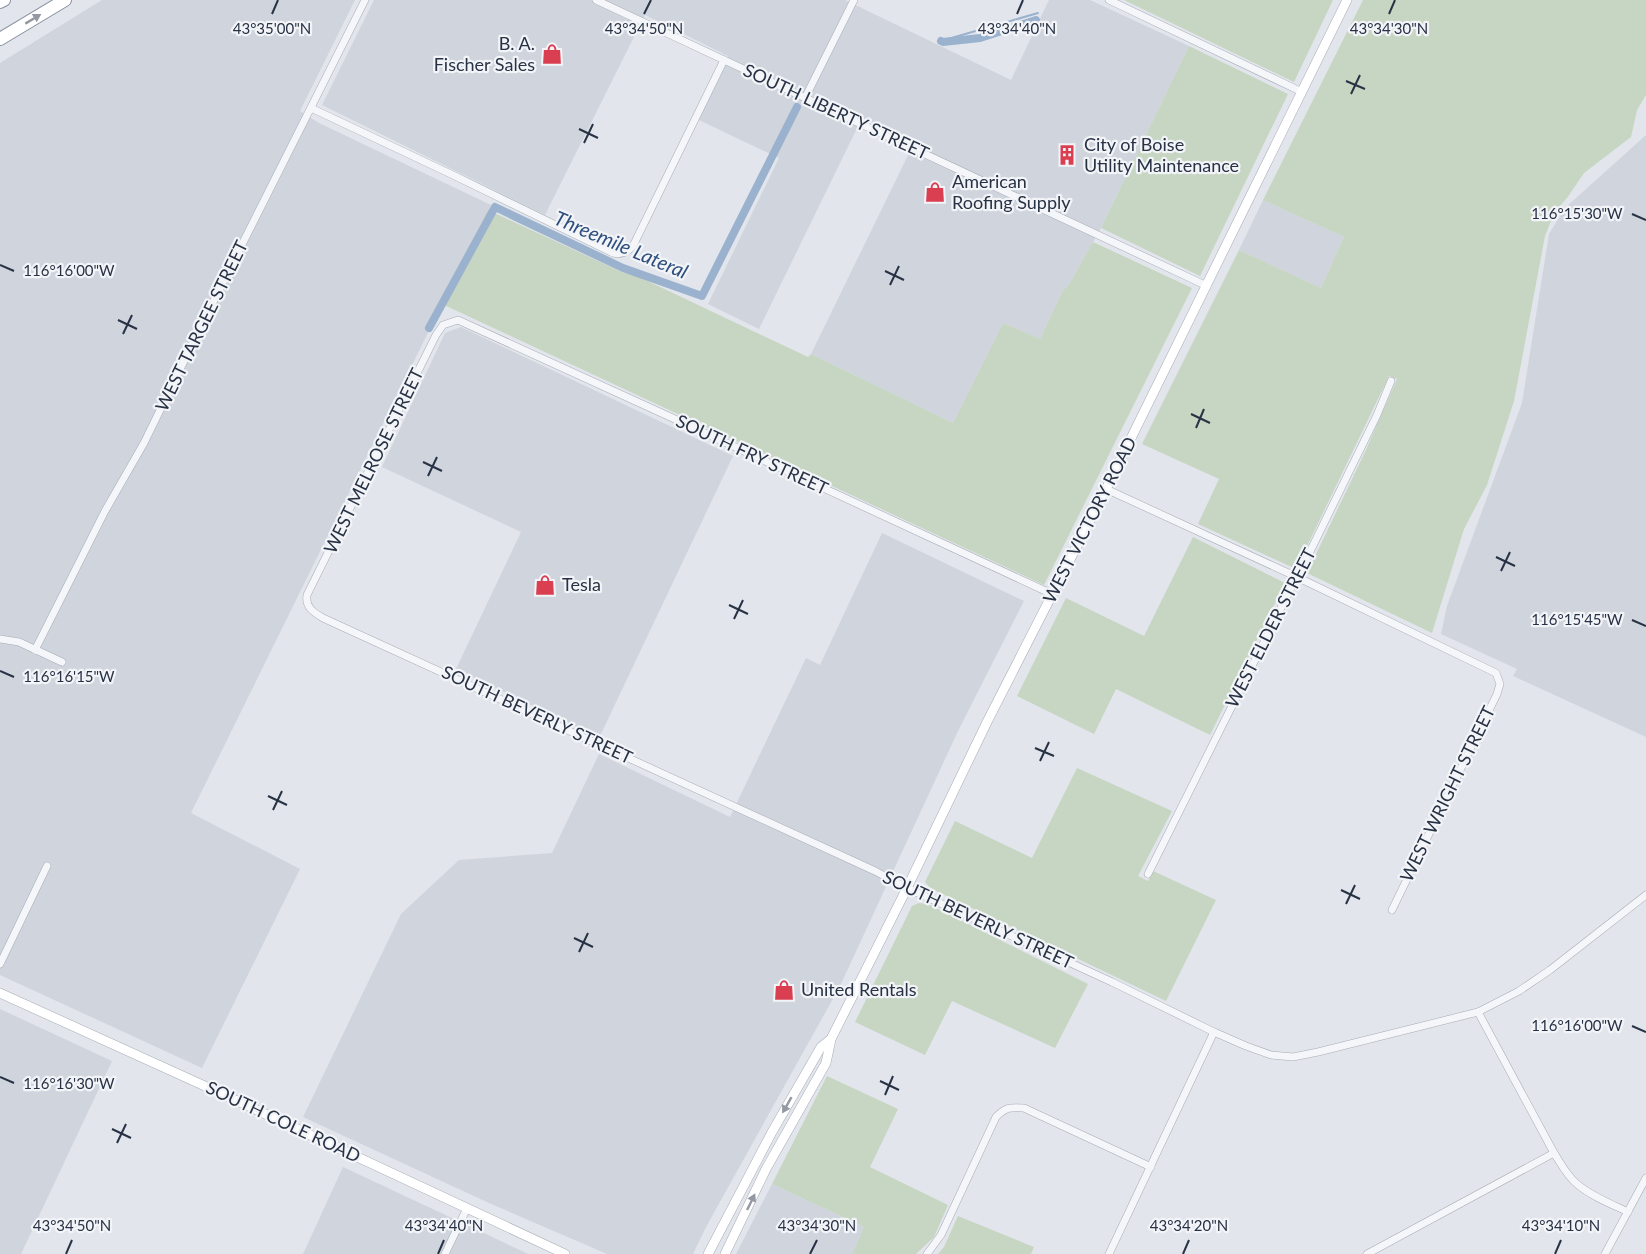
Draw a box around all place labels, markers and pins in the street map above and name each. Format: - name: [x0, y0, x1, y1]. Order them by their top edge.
- place label: B. A. Fischer Sales: [434, 32, 535, 75]
- shop icon: B. A. Fischer Sales: [540, 42, 564, 66]
- place label: City of Boise Utility Maintenance: [1084, 133, 1239, 176]
- building icon: City of Boise Utility Maintenance: [1055, 143, 1079, 167]
- place label: American Roofing Supply: [952, 170, 1071, 213]
- shop icon: American Roofing Supply: [923, 180, 947, 204]
- shop icon: Tesla: [533, 573, 557, 597]
- place label: Tesla: [562, 573, 601, 595]
- shop icon: United Rentals: [772, 978, 796, 1002]
- place label: United Rentals: [801, 978, 917, 1000]

